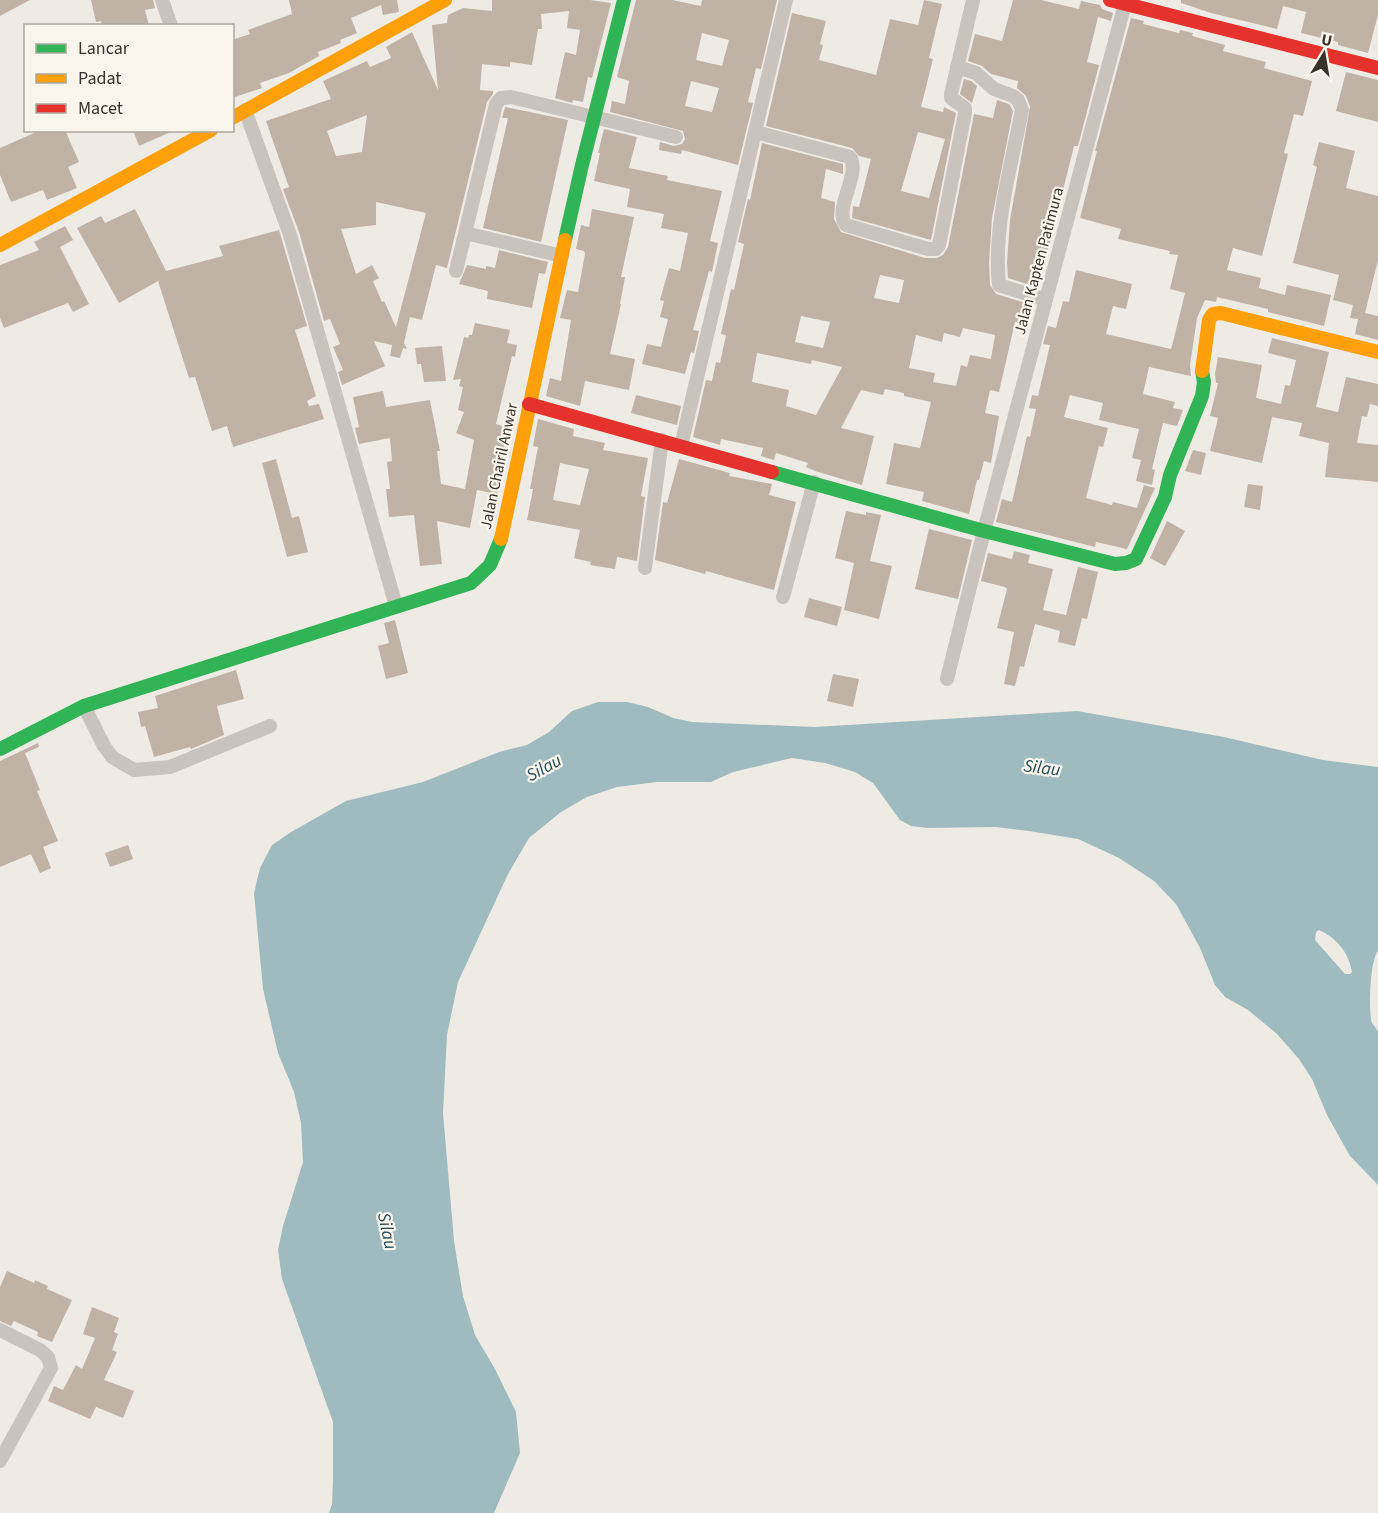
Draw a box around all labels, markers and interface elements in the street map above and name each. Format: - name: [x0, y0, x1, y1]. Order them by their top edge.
- legend: [24, 24, 234, 132]
- north arrow: [1294, 24, 1354, 84]
- text: U: [1319, 28, 1334, 52]
- text: Lancar: [78, 36, 130, 61]
- text: Padat: [78, 66, 121, 91]
- text: Macet: [78, 96, 123, 121]
- street label: Jalan Kapten Patimura: [1009, 185, 1069, 337]
- street label: Jalan Chairil Anwar: [475, 400, 523, 531]
- water label: Silau: [522, 748, 566, 788]
- water label: Silau: [1022, 753, 1062, 783]
- water label: Silau: [371, 1210, 403, 1252]

